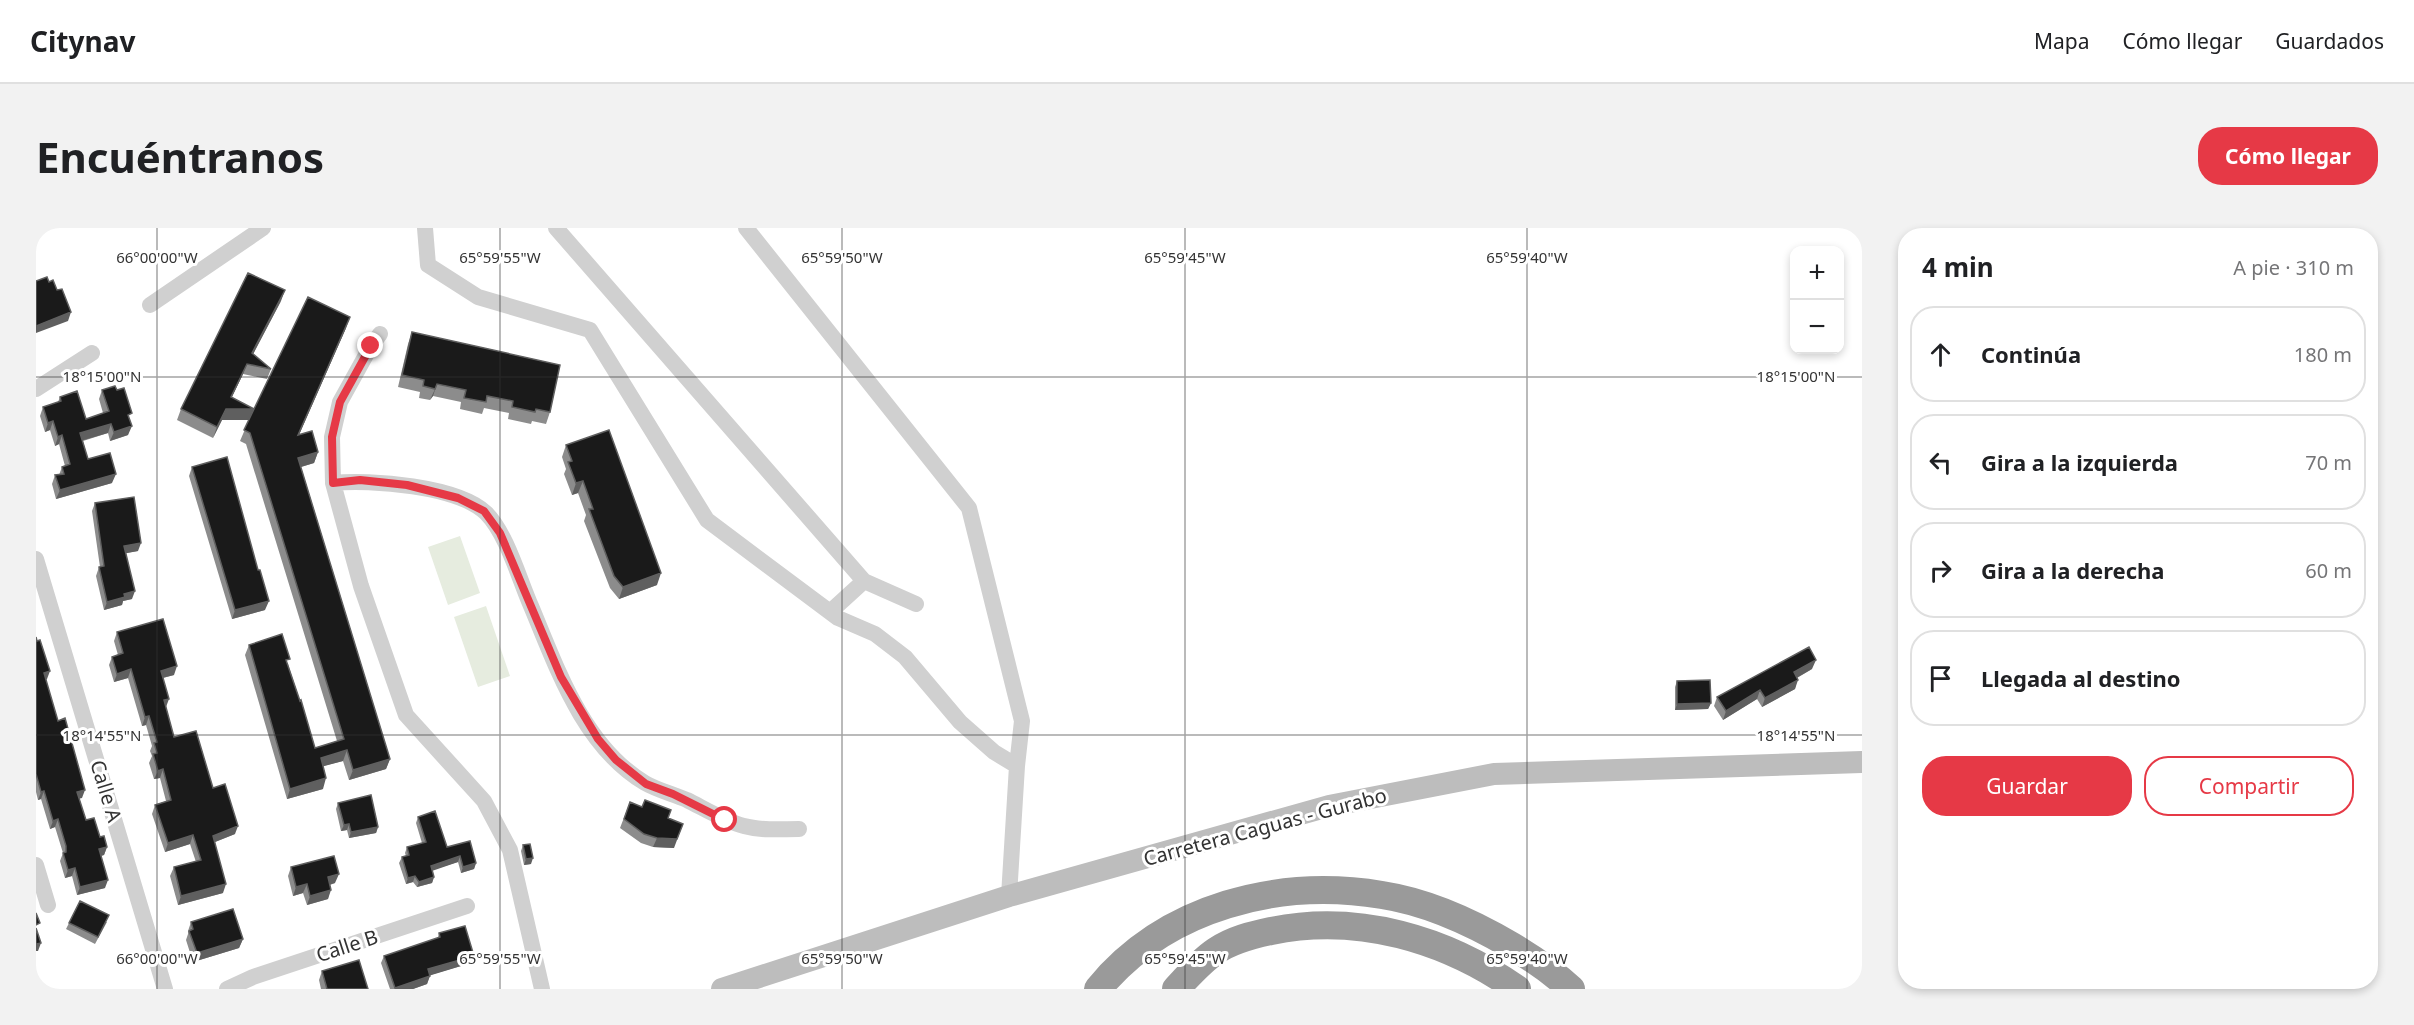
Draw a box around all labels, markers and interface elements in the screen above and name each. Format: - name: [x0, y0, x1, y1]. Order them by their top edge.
- text: Citynav: [30, 22, 135, 60]
- text: Mapa: [2034, 27, 2089, 55]
- text: Cómo llegar: [2122, 27, 2242, 55]
- text: Guardados: [2275, 27, 2384, 55]
- button: Cómo llegar: [2198, 127, 2378, 185]
- text: Encuéntranos: [36, 128, 324, 185]
- map controls: [1790, 246, 1844, 354]
- button: +: [1790, 246, 1844, 300]
- text: 66°00'00"W: [116, 247, 198, 267]
- text: 65°59'55"W: [459, 247, 541, 267]
- text: 65°59'50"W: [801, 247, 883, 267]
- text: 65°59'45"W: [1144, 247, 1226, 267]
- text: 65°59'40"W: [1486, 247, 1568, 267]
- text: 4 min: [1922, 249, 1994, 285]
- text: A pie · 310 m: [2233, 254, 2354, 281]
- button: −: [1790, 300, 1844, 354]
- route end: [357, 332, 383, 358]
- icon: ahead: [1924, 338, 1957, 371]
- text: Continúa: [1981, 339, 2081, 369]
- text: 180 m: [2294, 341, 2352, 368]
- text: 18°15'00"N: [63, 366, 141, 386]
- text: 18°15'00"N: [1757, 366, 1835, 386]
- icon: left: [1924, 446, 1957, 479]
- text: Gira a la izquierda: [1981, 447, 2178, 477]
- text: 70 m: [2305, 449, 2352, 476]
- icon: right: [1924, 554, 1957, 587]
- text: Gira a la derecha: [1981, 555, 2165, 585]
- text: 60 m: [2305, 557, 2352, 584]
- icon: arrive: [1924, 662, 1957, 695]
- text: Llegada al destino: [1981, 663, 2181, 693]
- text: 18°14'55"N: [63, 725, 141, 745]
- text: 18°14'55"N: [1757, 725, 1835, 745]
- button: Guardar: [1922, 756, 2132, 816]
- button: Compartir: [2144, 756, 2354, 816]
- street label: Calle A: [84, 757, 129, 825]
- street label: Carretera Caguas - Gurabo: [1140, 781, 1389, 872]
- route start: [711, 806, 737, 832]
- street label: Calle B: [312, 923, 381, 968]
- text: 66°00'00"W: [116, 948, 198, 968]
- text: 65°59'55"W: [459, 948, 541, 968]
- text: 65°59'50"W: [801, 948, 883, 968]
- text: 65°59'45"W: [1144, 948, 1226, 968]
- text: 65°59'40"W: [1486, 948, 1568, 968]

